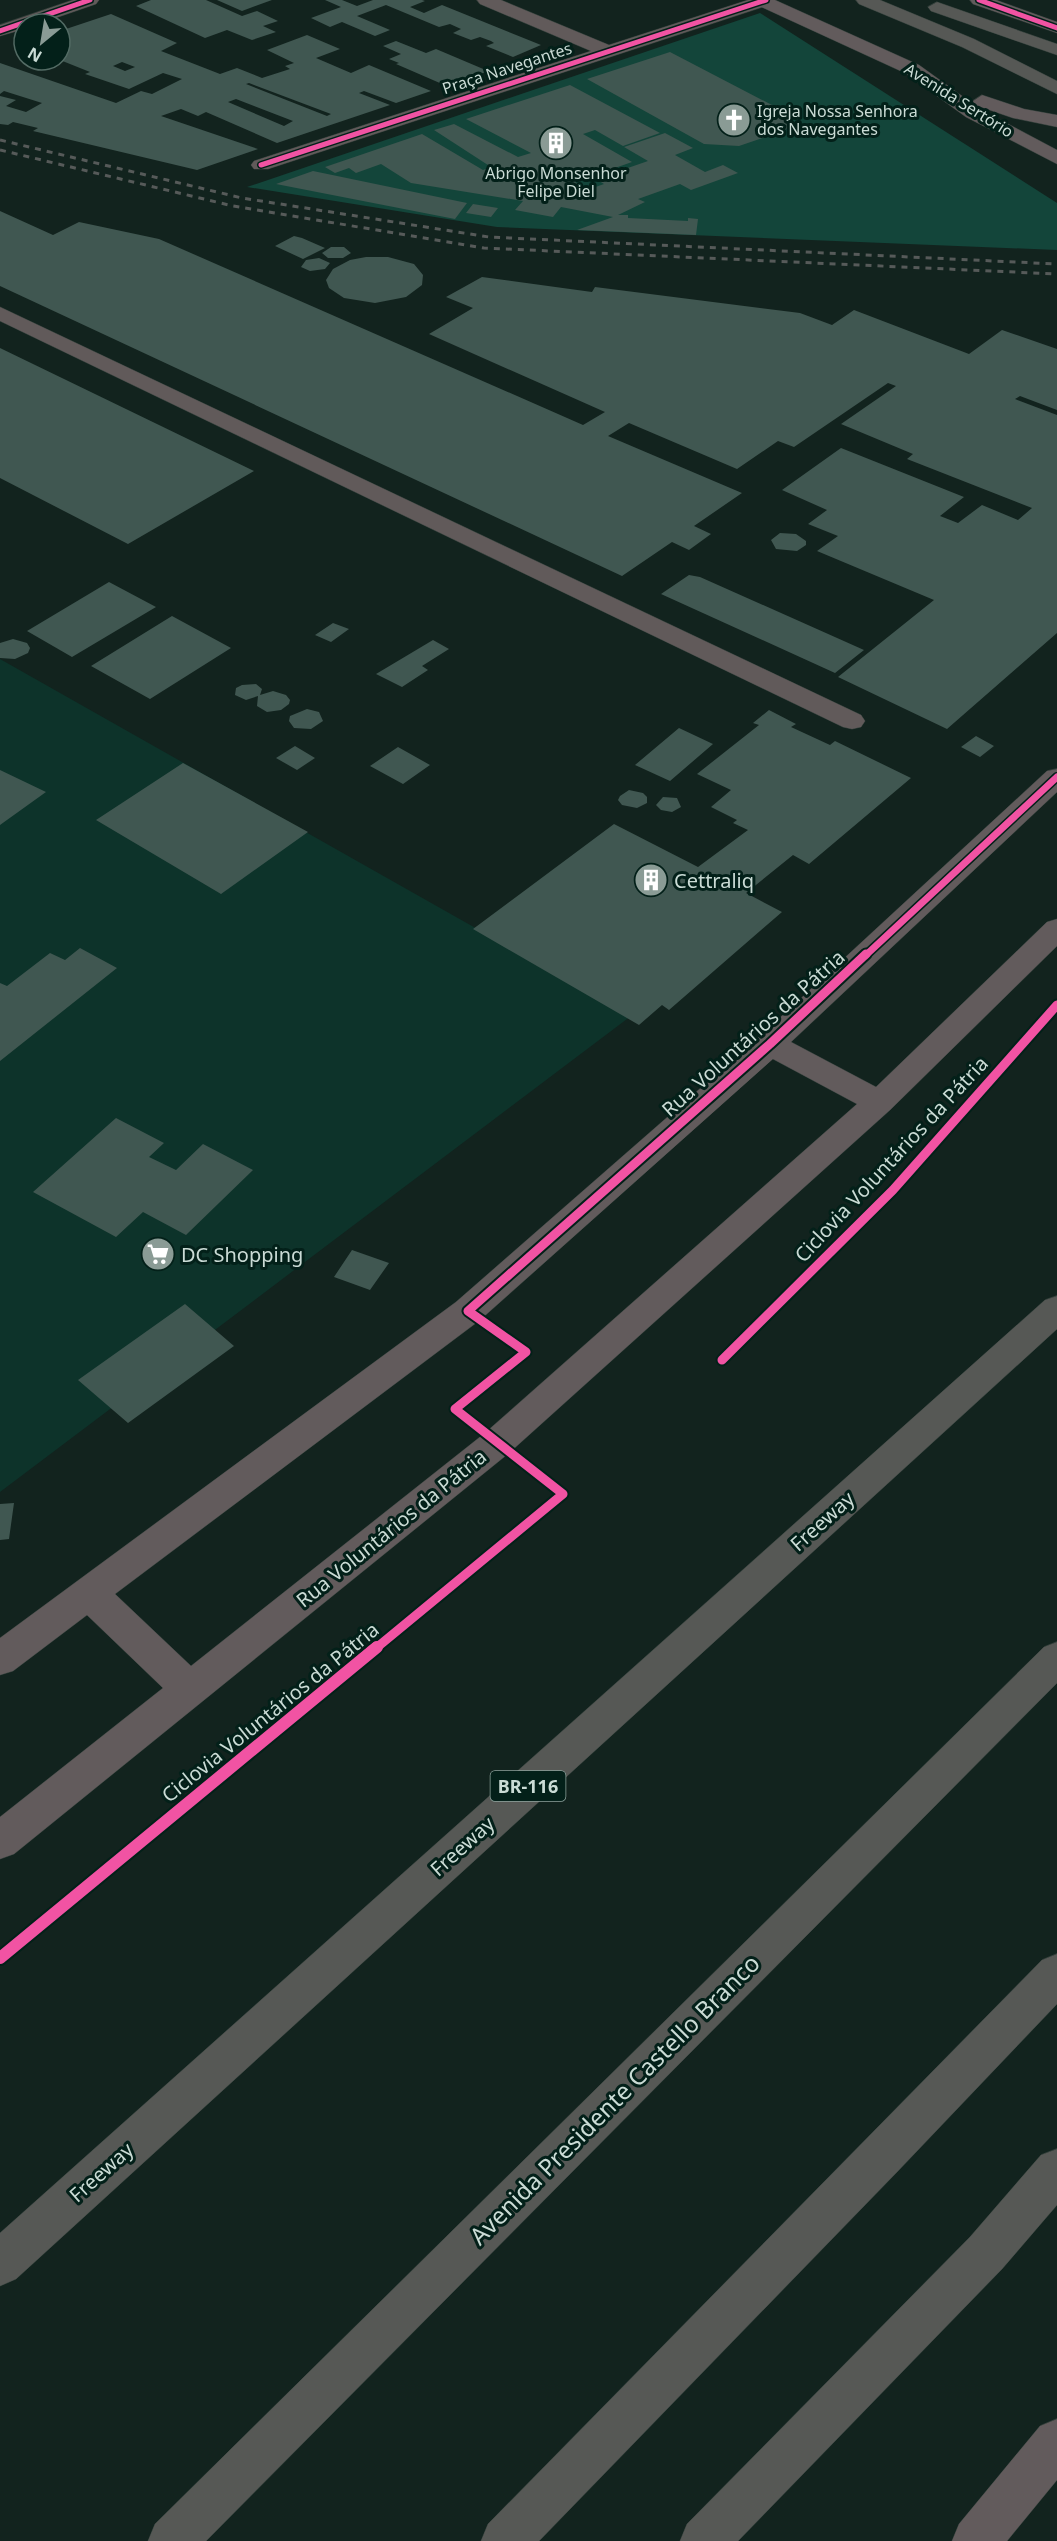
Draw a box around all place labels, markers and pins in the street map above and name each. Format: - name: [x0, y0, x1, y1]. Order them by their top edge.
- place label: Igreja Nossa Senhora dos Navegantes: [757, 100, 918, 140]
- church icon: Igreja Nossa Senhora dos Navegantes: [716, 102, 752, 138]
- building icon: Abrigo Monsenhor Felipe Diel: [538, 125, 574, 161]
- place label: Abrigo Monsenhor Felipe Diel: [485, 162, 627, 202]
- building icon: Cettraliq: [633, 862, 669, 898]
- place label: Cettraliq: [674, 867, 754, 894]
- supermarket icon: DC Shopping: [140, 1236, 176, 1272]
- place label: DC Shopping: [181, 1241, 303, 1268]

